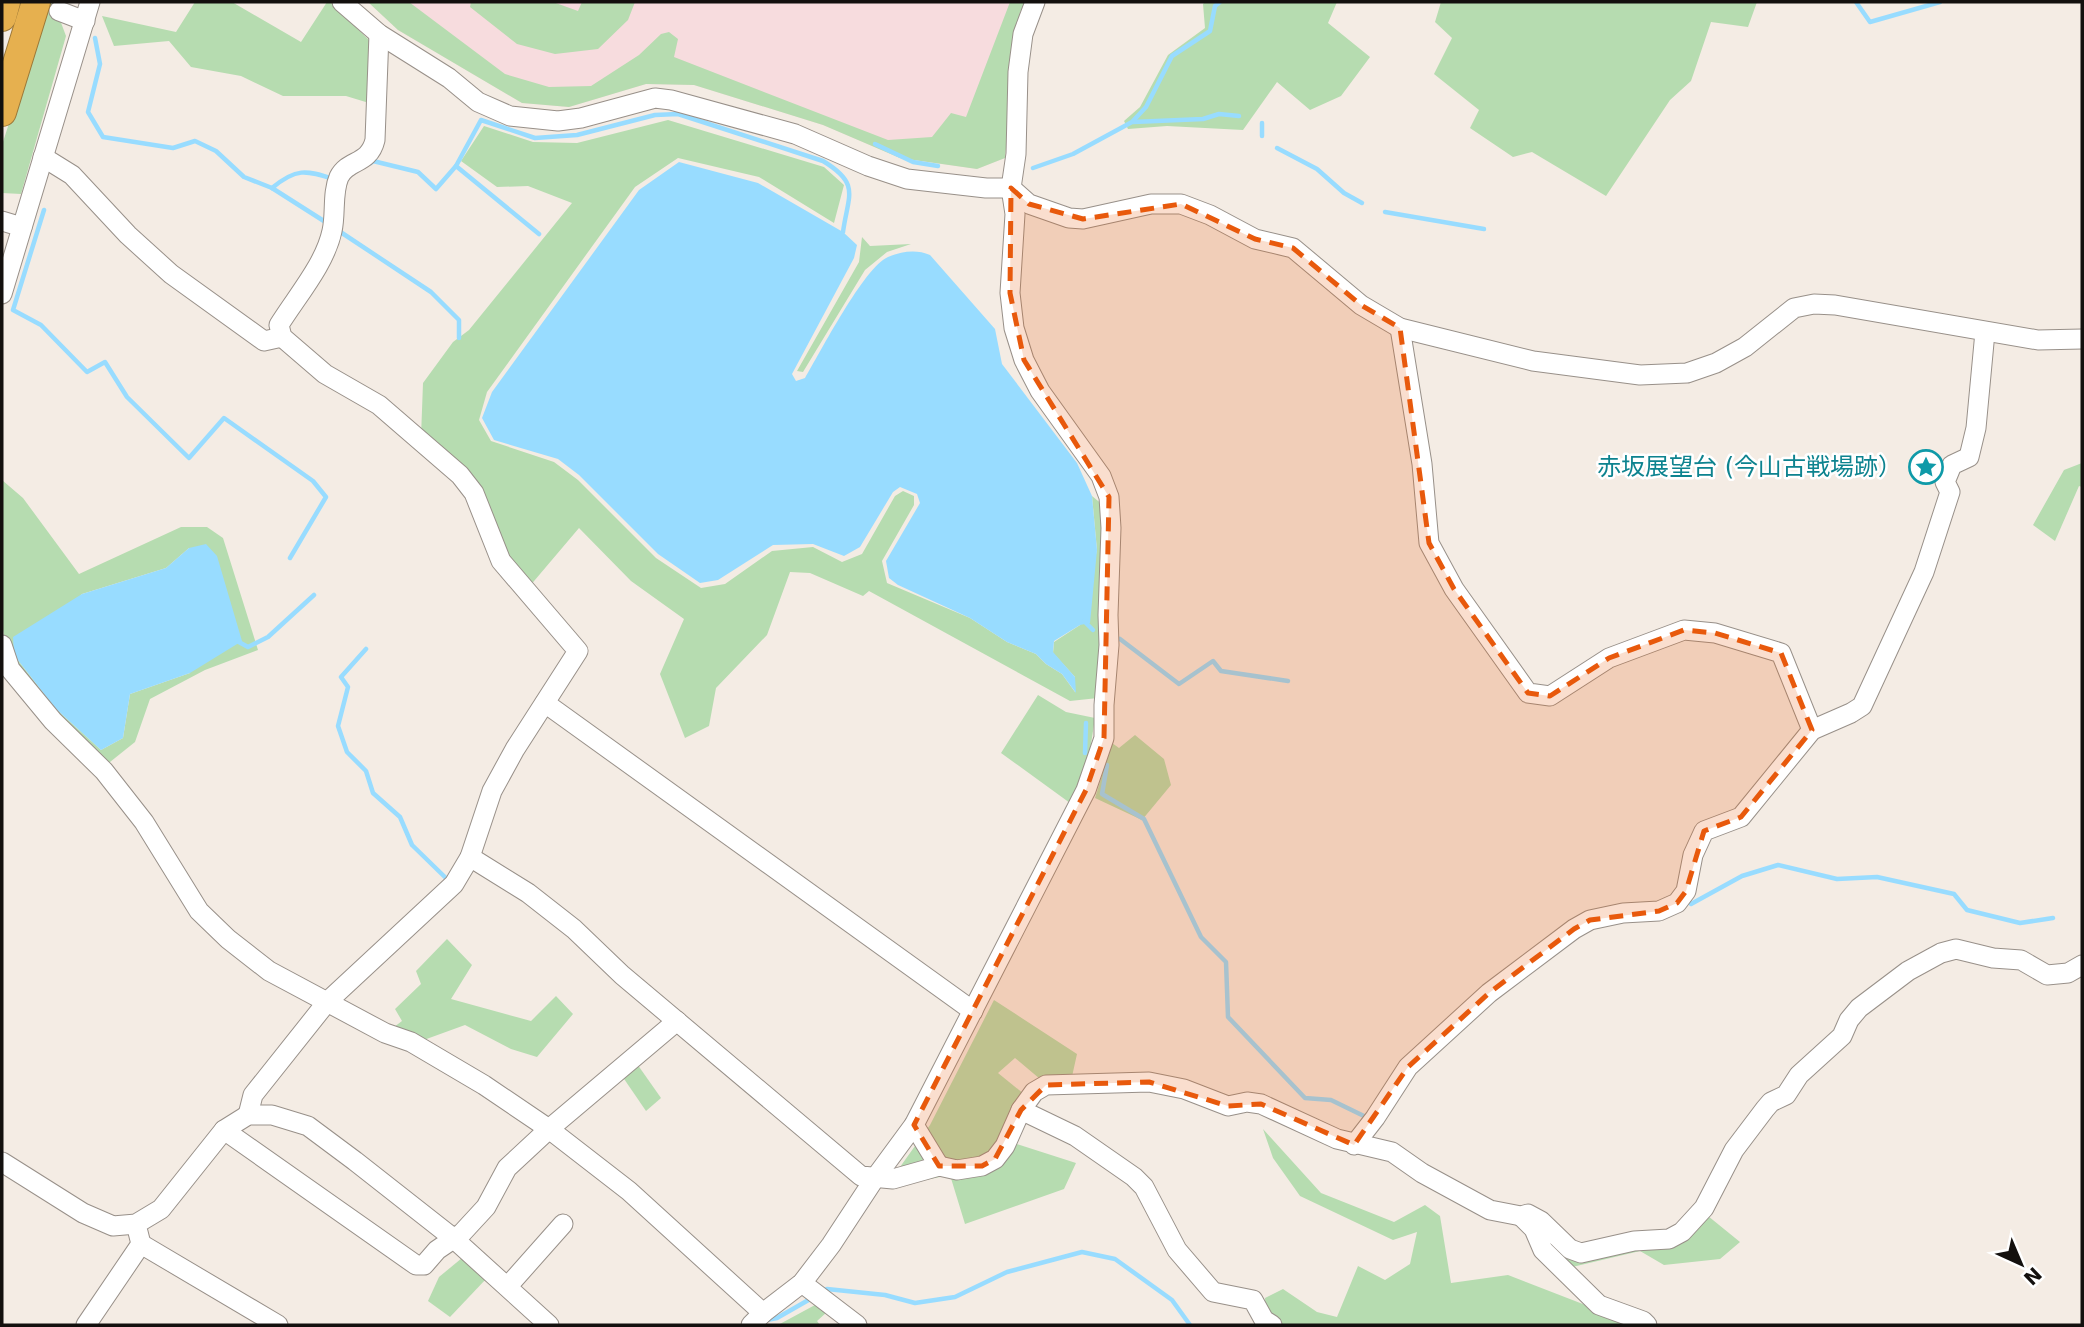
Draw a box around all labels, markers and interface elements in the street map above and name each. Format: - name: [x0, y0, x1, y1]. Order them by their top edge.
- place icon: 赤坂展望台 (今山古戦場跡）: [1907, 448, 1945, 486]
- place label: 赤坂展望台 (今山古戦場跡）: [1597, 453, 1902, 481]
- north arrow: [1986, 1229, 2056, 1299]
- text: N: [2019, 1263, 2046, 1290]

